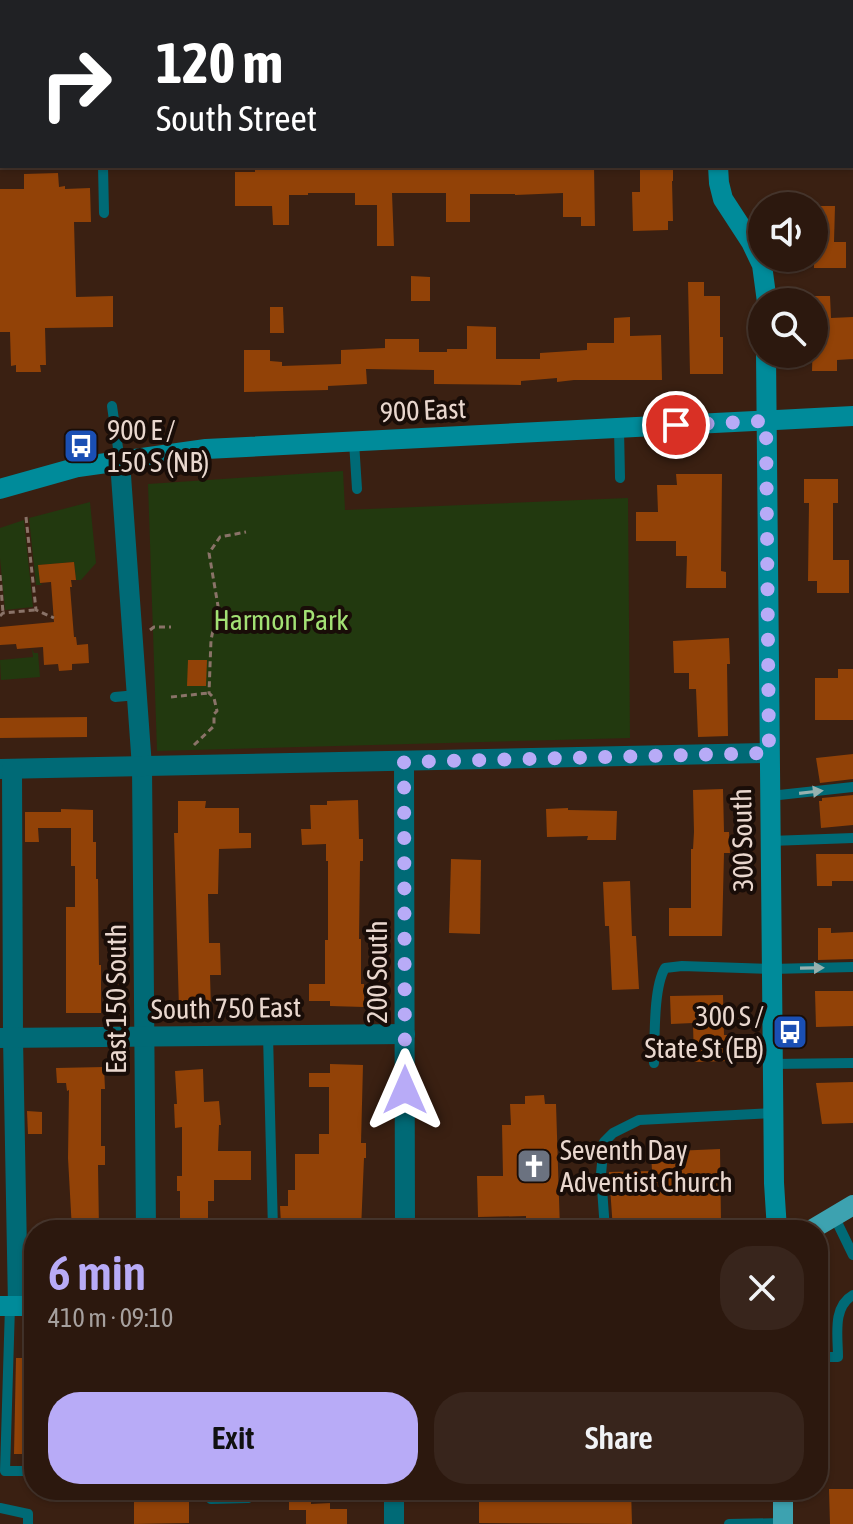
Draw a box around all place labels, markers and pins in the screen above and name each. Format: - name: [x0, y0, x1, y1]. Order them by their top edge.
- pin: [642, 391, 710, 459]
- place label: 900 E / 150 S (NB): [107, 414, 209, 478]
- bus stop icon: 900 E / 150 S (NB): [62, 427, 100, 465]
- place label: 300 S / State St (EB): [645, 1000, 764, 1064]
- bus stop icon: 300 S / State St (EB): [771, 1013, 809, 1051]
- place label: Seventh Day Adventist Church: [560, 1134, 733, 1198]
- church icon: Seventh Day Adventist Church: [515, 1147, 553, 1185]

